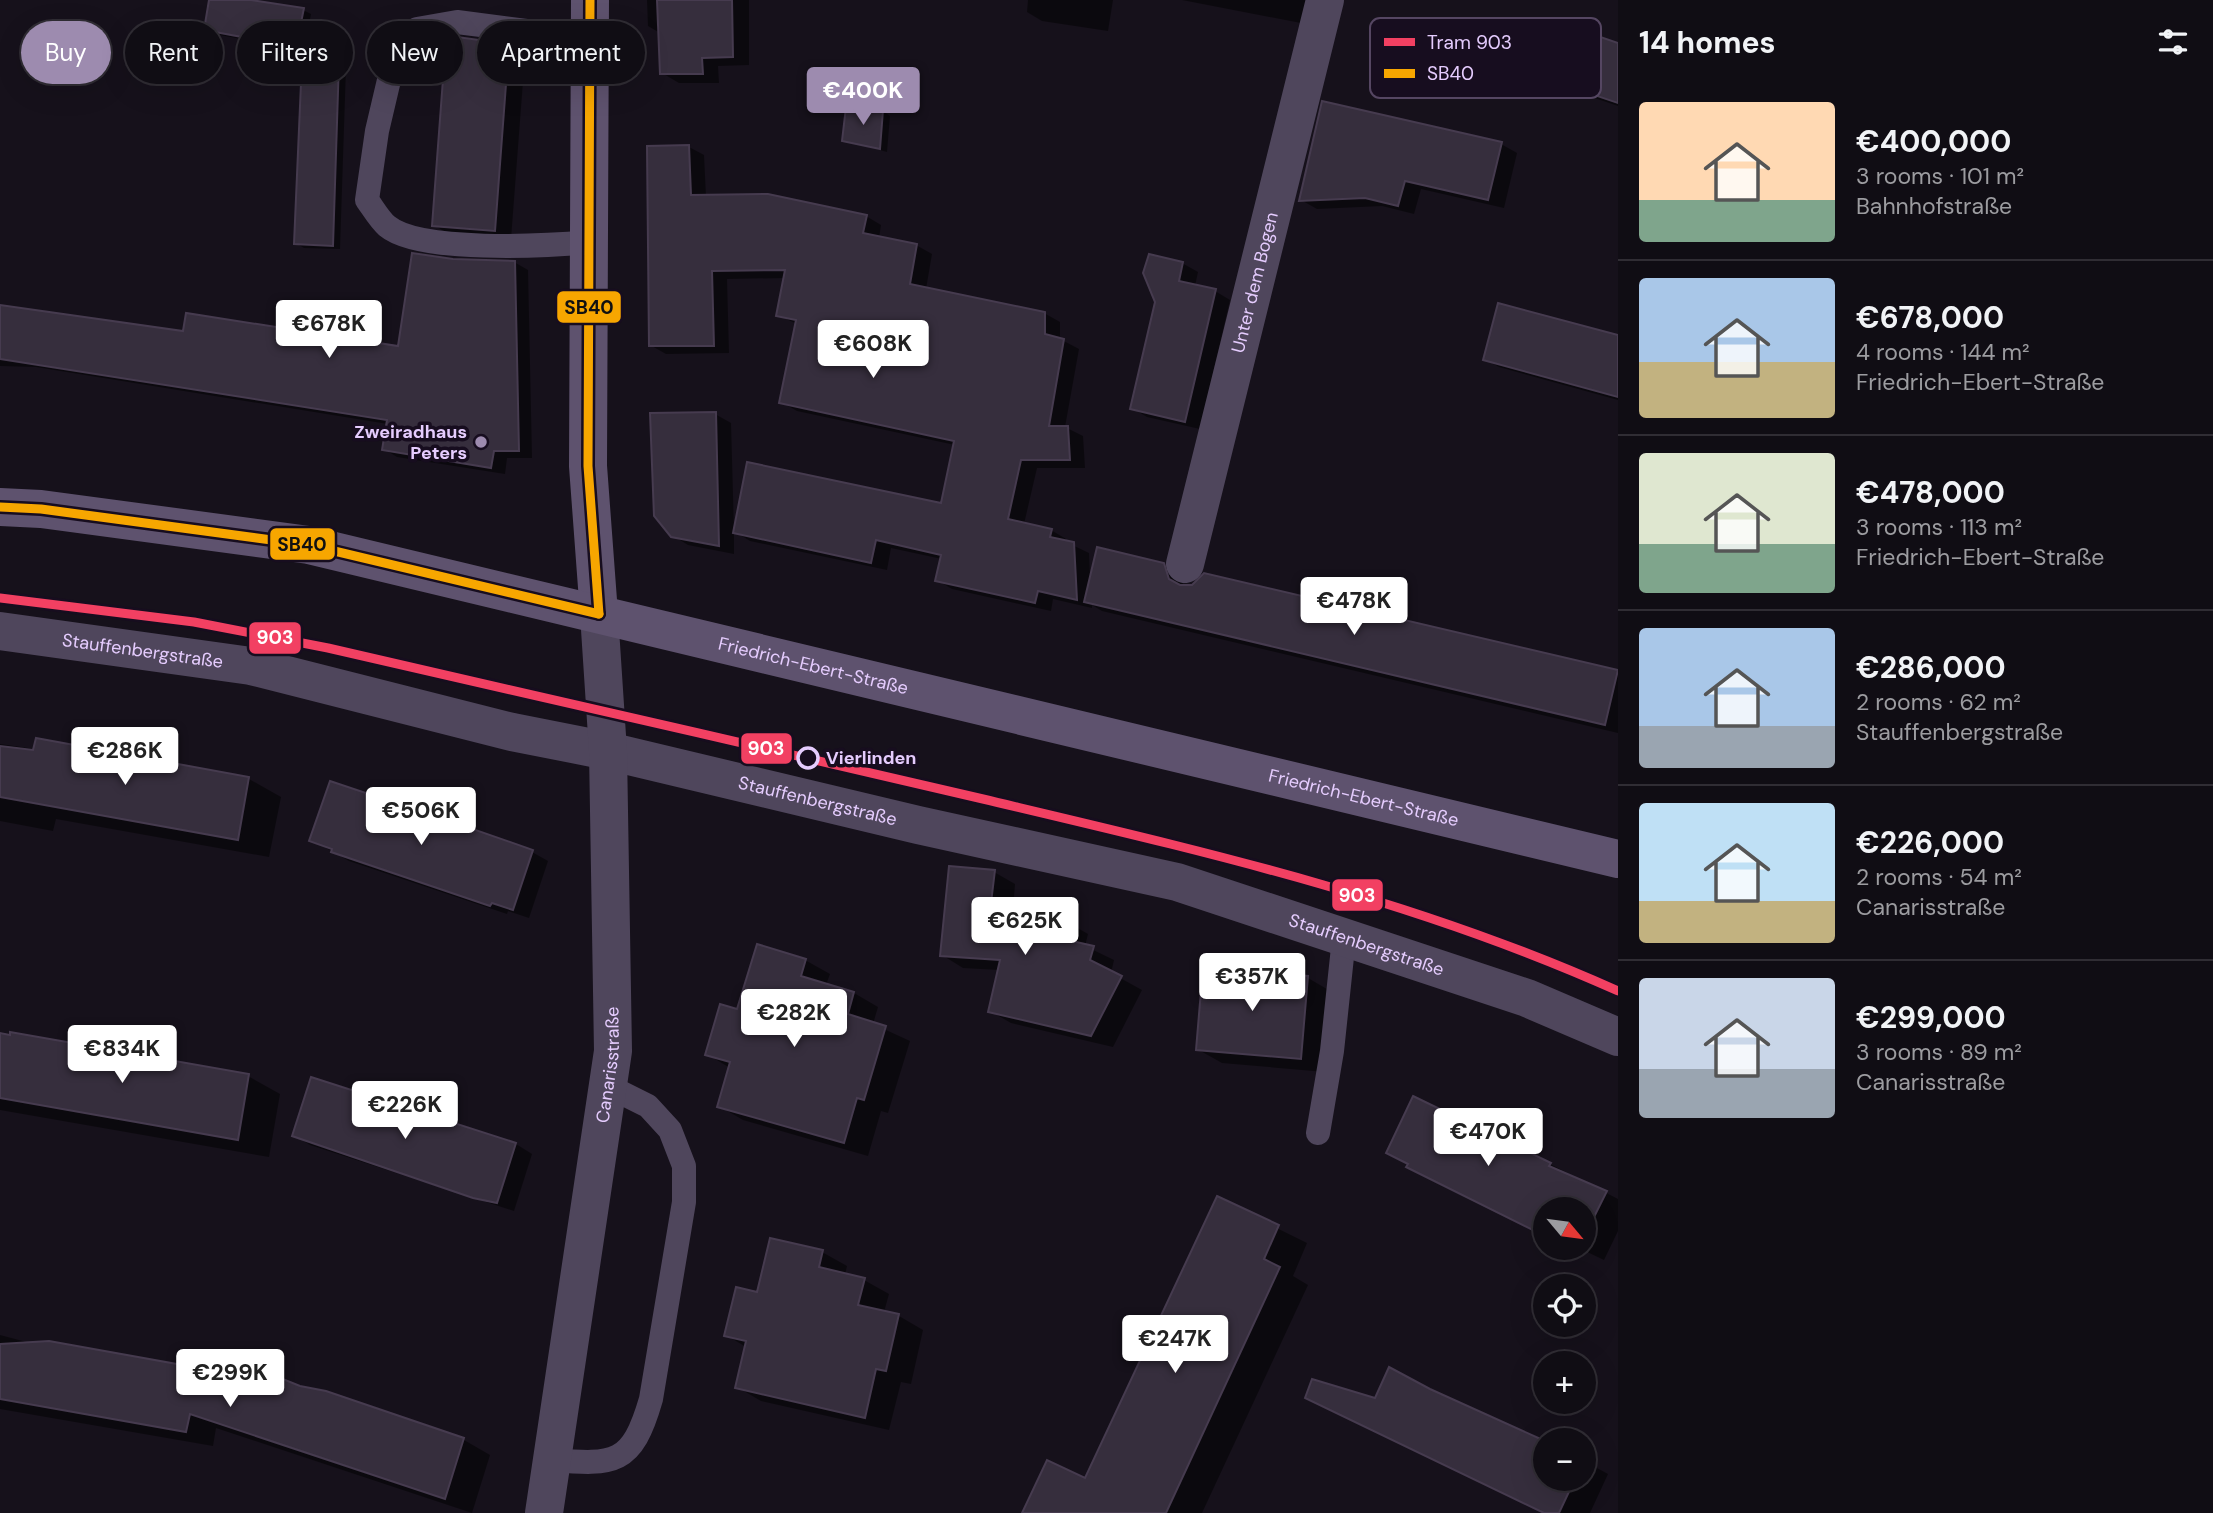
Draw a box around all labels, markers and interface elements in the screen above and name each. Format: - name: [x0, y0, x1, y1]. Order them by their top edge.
- legend: [1370, 18, 1601, 98]
- chip: Buy: [21, 21, 111, 84]
- chip: Rent: [125, 21, 223, 84]
- chip: Filters: [237, 21, 353, 84]
- chip: New: [367, 21, 463, 84]
- chip: Apartment: [477, 21, 645, 84]
- text: 14 homes: [1639, 23, 1776, 62]
- icon: filters: [2154, 23, 2192, 61]
- text: Tram 903: [1427, 30, 1512, 55]
- text: SB40: [1427, 61, 1474, 86]
- pin: €400K: [814, 68, 912, 127]
- text: €400K: [823, 75, 903, 105]
- text: €400,000: [1856, 122, 2011, 161]
- icon: home: [1695, 130, 1779, 214]
- text: 3 rooms · 101 m²: [1856, 161, 2024, 191]
- text: Bahnhofstraße: [1856, 191, 2012, 221]
- street label: Unter dem Bogen: [1226, 210, 1284, 356]
- line badge: SB40: [556, 290, 622, 324]
- text: SB40: [564, 295, 614, 320]
- text: €678,000: [1856, 298, 2004, 337]
- pin: €678K: [280, 300, 378, 360]
- icon: home: [1695, 306, 1779, 390]
- text: €678K: [292, 308, 366, 338]
- pin: €608K: [824, 320, 922, 380]
- text: €608K: [834, 328, 912, 358]
- text: 4 rooms · 144 m²: [1856, 337, 2030, 367]
- text: Friedrich-Ebert-Straße: [1856, 367, 2104, 397]
- place label: Zweiradhaus Peters: [354, 420, 467, 465]
- marker: Zweiradhaus Peters: [473, 434, 489, 450]
- text: €478,000: [1856, 473, 2005, 512]
- icon: home: [1695, 481, 1779, 565]
- text: 3 rooms · 113 m²: [1856, 512, 2022, 542]
- line badge: SB40: [269, 527, 336, 561]
- text: SB40: [277, 532, 327, 557]
- text: Friedrich-Ebert-Straße: [1856, 542, 2104, 572]
- pin: €478K: [1305, 578, 1403, 637]
- text: €478K: [1317, 585, 1391, 615]
- line badge: 903: [248, 621, 302, 655]
- text: 903: [257, 625, 293, 650]
- street label: Stauffenbergstraße: [61, 628, 225, 674]
- street label: Friedrich-Ebert-Straße: [716, 632, 911, 700]
- text: €286,000: [1856, 648, 2006, 687]
- icon: home: [1695, 656, 1779, 740]
- text: 2 rooms · 62 m²: [1856, 687, 2021, 717]
- text: Stauffenbergstraße: [1856, 717, 2063, 747]
- pin: €286K: [76, 728, 174, 787]
- line badge: 903: [740, 732, 793, 765]
- text: €286K: [87, 735, 163, 765]
- text: 903: [748, 736, 784, 761]
- place label: Vierlinden: [826, 746, 916, 770]
- marker: Vierlinden: [797, 747, 819, 769]
- street label: Friedrich-Ebert-Straße: [1266, 764, 1461, 832]
- street label: Stauffenbergstraße: [736, 771, 899, 832]
- pin: €506K: [372, 788, 470, 847]
- text: €506K: [382, 795, 460, 825]
- text: €226,000: [1856, 823, 2004, 862]
- icon: home: [1695, 831, 1779, 915]
- text: 2 rooms · 54 m²: [1856, 862, 2022, 892]
- line badge: 903: [1331, 878, 1384, 912]
- text: 903: [1339, 883, 1375, 908]
- text: Canarisstraße: [1856, 892, 2005, 922]
- pin: €625K: [976, 898, 1074, 957]
- text: €625K: [987, 905, 1063, 935]
- street label: Stauffenbergstraße: [1286, 908, 1447, 982]
- pin: €357K: [1203, 954, 1301, 1013]
- text: €357K: [1215, 961, 1289, 991]
- pin: €282K: [745, 990, 843, 1049]
- text: €282K: [757, 997, 831, 1027]
- text: €299,000: [1856, 998, 2006, 1037]
- street label: Canarisstraße: [590, 1006, 625, 1125]
- icon: home: [1695, 1006, 1779, 1090]
- pin: €834K: [73, 1026, 171, 1085]
- text: €834K: [84, 1033, 160, 1063]
- text: 3 rooms · 89 m²: [1856, 1037, 2022, 1067]
- text: Canarisstraße: [1856, 1067, 2005, 1097]
- pin: €226K: [356, 1082, 454, 1141]
- text: €226K: [368, 1089, 442, 1119]
- pin: €470K: [1439, 1108, 1537, 1168]
- text: €470K: [1450, 1116, 1526, 1146]
- north arrow: [1533, 1197, 1596, 1260]
- map controls: [1533, 1197, 1596, 1491]
- button: locate: [1533, 1274, 1596, 1337]
- pin: €247K: [1126, 1316, 1224, 1375]
- text: €247K: [1138, 1323, 1212, 1353]
- pin: €299K: [181, 1350, 279, 1409]
- button: +: [1533, 1351, 1596, 1414]
- text: €299K: [192, 1357, 268, 1387]
- button: −: [1533, 1428, 1596, 1491]

